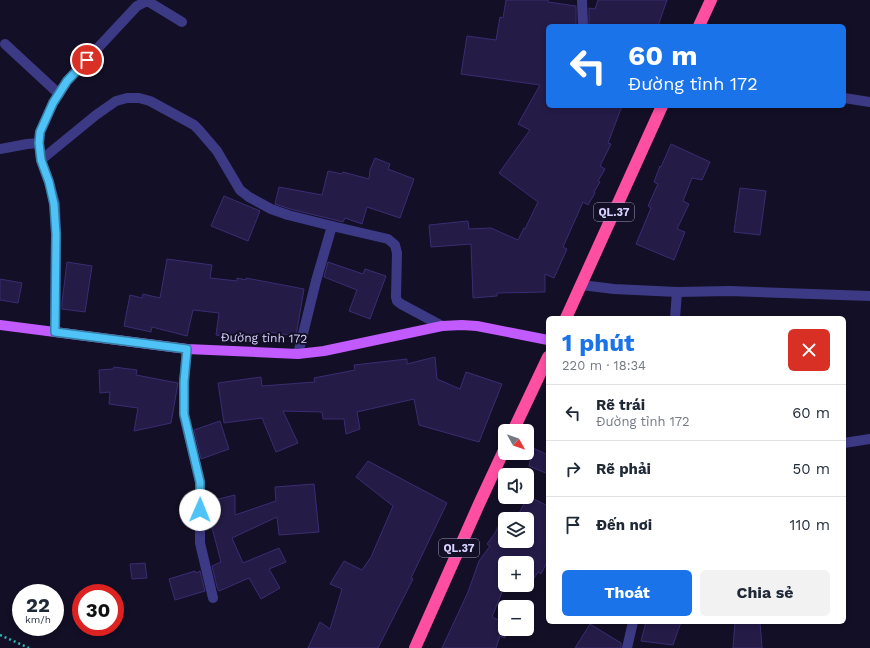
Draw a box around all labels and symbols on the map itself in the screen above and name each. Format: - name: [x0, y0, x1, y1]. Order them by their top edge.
- pin: [70, 43, 104, 77]
- road number: QL.37: [594, 203, 634, 221]
- street label: Đường tỉnh 172: [221, 330, 307, 346]
- north arrow: [498, 424, 534, 460]
- position arrow: [179, 489, 221, 531]
- road number: QL.37: [439, 539, 479, 557]
- speed limit sign: 30: [72, 584, 124, 636]

